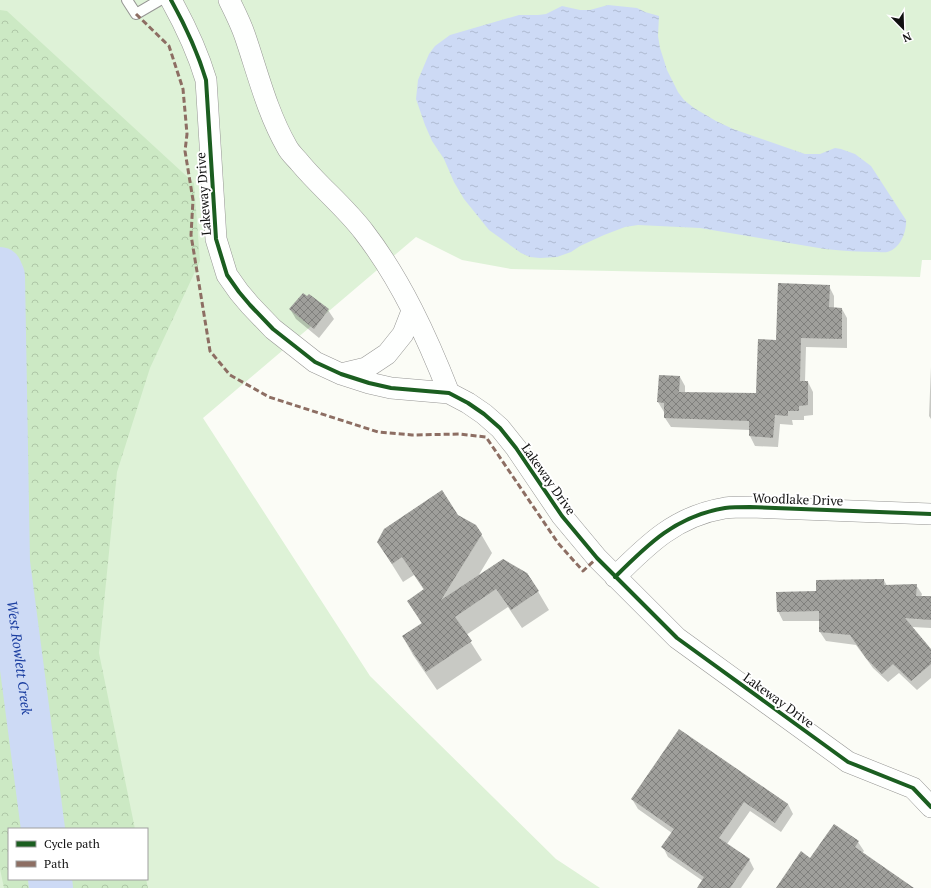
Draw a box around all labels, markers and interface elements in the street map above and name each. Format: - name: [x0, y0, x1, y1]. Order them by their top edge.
- north arrow: [883, 8, 923, 48]
- text: N: [900, 29, 913, 46]
- street label: Lakeway Drive: [191, 152, 215, 236]
- street label: Lakeway Drive: [518, 440, 580, 518]
- street label: Woodlake Drive: [752, 488, 844, 510]
- water label: West Rowlett Creek: [4, 599, 37, 716]
- street label: Lakeway Drive: [740, 668, 818, 732]
- legend: [8, 828, 148, 880]
- text: Cycle path: [44, 836, 100, 851]
- text: Path: [44, 856, 69, 871]

